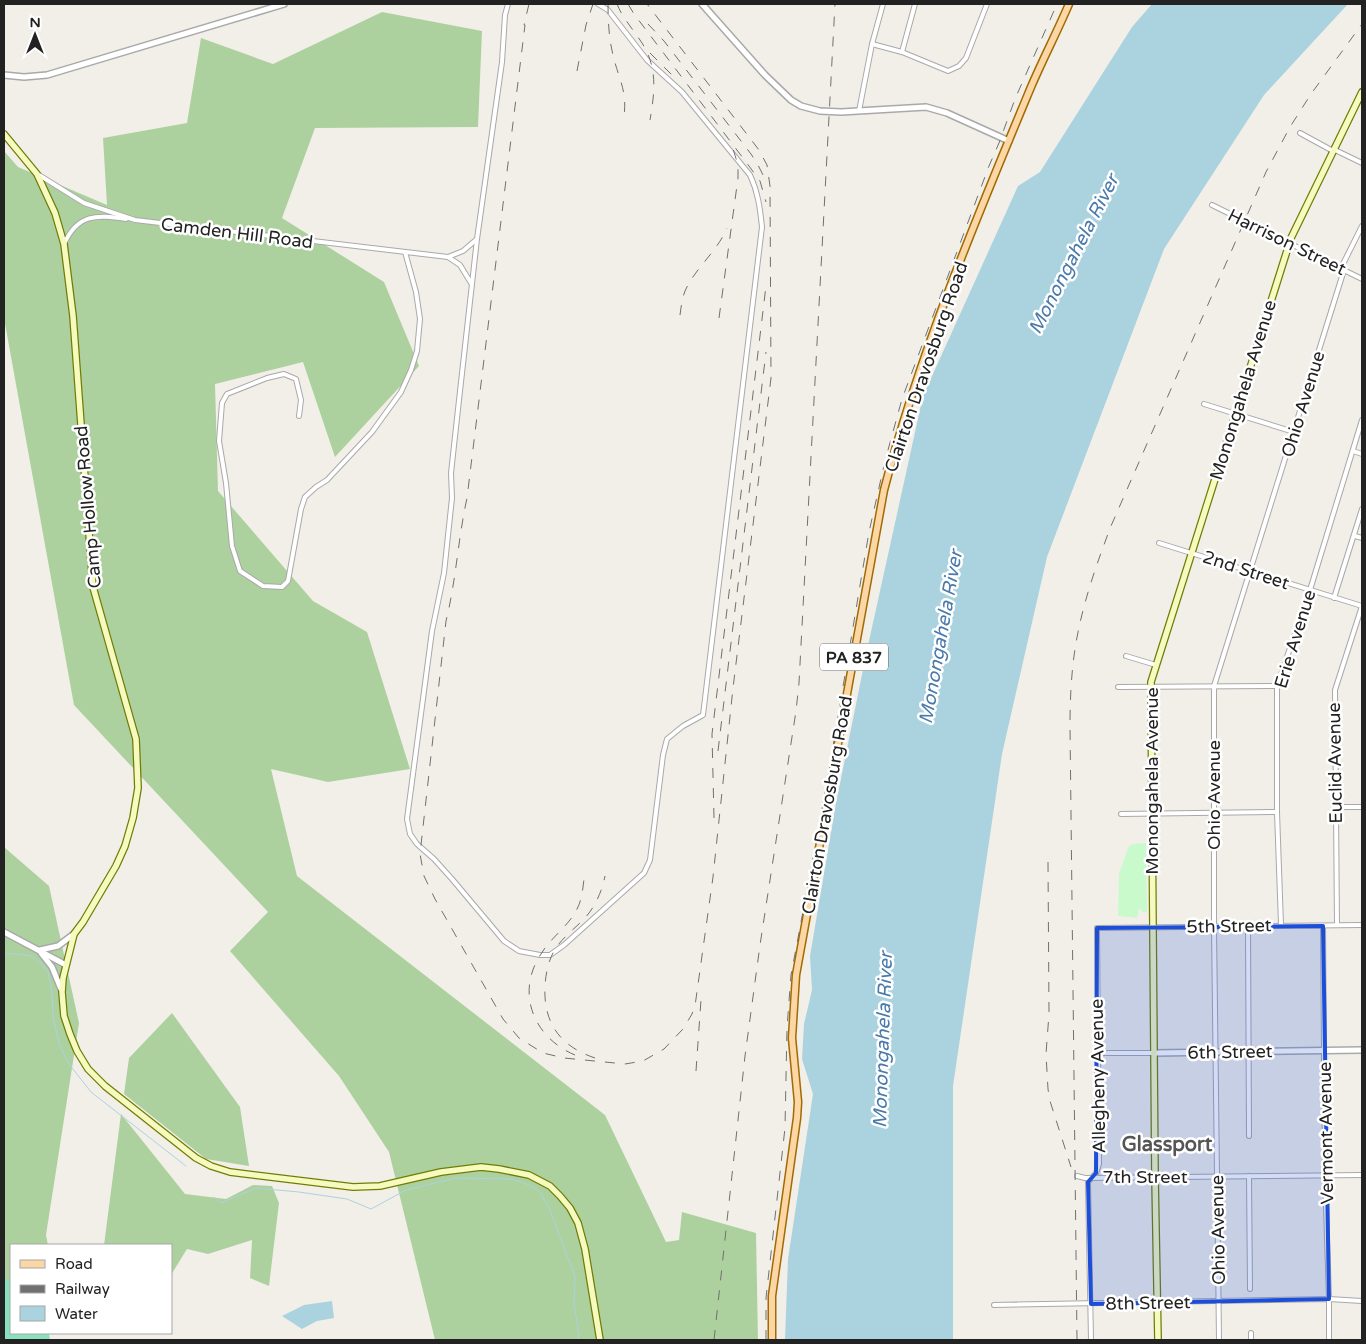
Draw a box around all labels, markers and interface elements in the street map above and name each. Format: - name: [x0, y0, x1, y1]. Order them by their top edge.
- north arrow: [10, 10, 60, 60]
- text: N: [29, 14, 41, 31]
- water label: Monongahela River: [1024, 169, 1125, 338]
- street label: Harrison Street: [1224, 204, 1350, 280]
- street label: Camden Hill Road: [160, 213, 314, 253]
- street label: Clairton Dravosburg Road: [880, 259, 972, 475]
- street label: Monongahela Avenue: [1205, 297, 1281, 483]
- street label: Ohio Avenue: [1276, 348, 1330, 460]
- street label: Camp Hollow Road: [70, 425, 106, 589]
- water label: Monongahela River: [915, 546, 968, 726]
- street label: 2nd Street: [1200, 546, 1292, 594]
- street label: Erie Avenue: [1270, 587, 1320, 691]
- road number: PA 837: [820, 644, 888, 670]
- street label: Monongahela Avenue: [1141, 687, 1163, 875]
- street label: Clairton Dravosburg Road: [797, 694, 857, 916]
- street label: Euclid Avenue: [1323, 702, 1347, 824]
- street label: Ohio Avenue: [1203, 740, 1225, 850]
- street label: 5th Street: [1186, 914, 1272, 938]
- water label: Monongahela River: [869, 949, 897, 1128]
- street label: Allegheny Avenue: [1086, 999, 1110, 1153]
- street label: 6th Street: [1187, 1040, 1273, 1064]
- street label: Vermont Avenue: [1314, 1061, 1338, 1205]
- district label: Glassport: [1122, 1133, 1213, 1157]
- street label: 7th Street: [1102, 1166, 1188, 1188]
- street label: Ohio Avenue: [1206, 1175, 1230, 1285]
- legend: [10, 1244, 172, 1334]
- text: Road: [55, 1255, 93, 1273]
- text: Railway: [55, 1280, 110, 1298]
- street label: 8th Street: [1105, 1291, 1191, 1315]
- text: Water: [55, 1305, 98, 1323]

